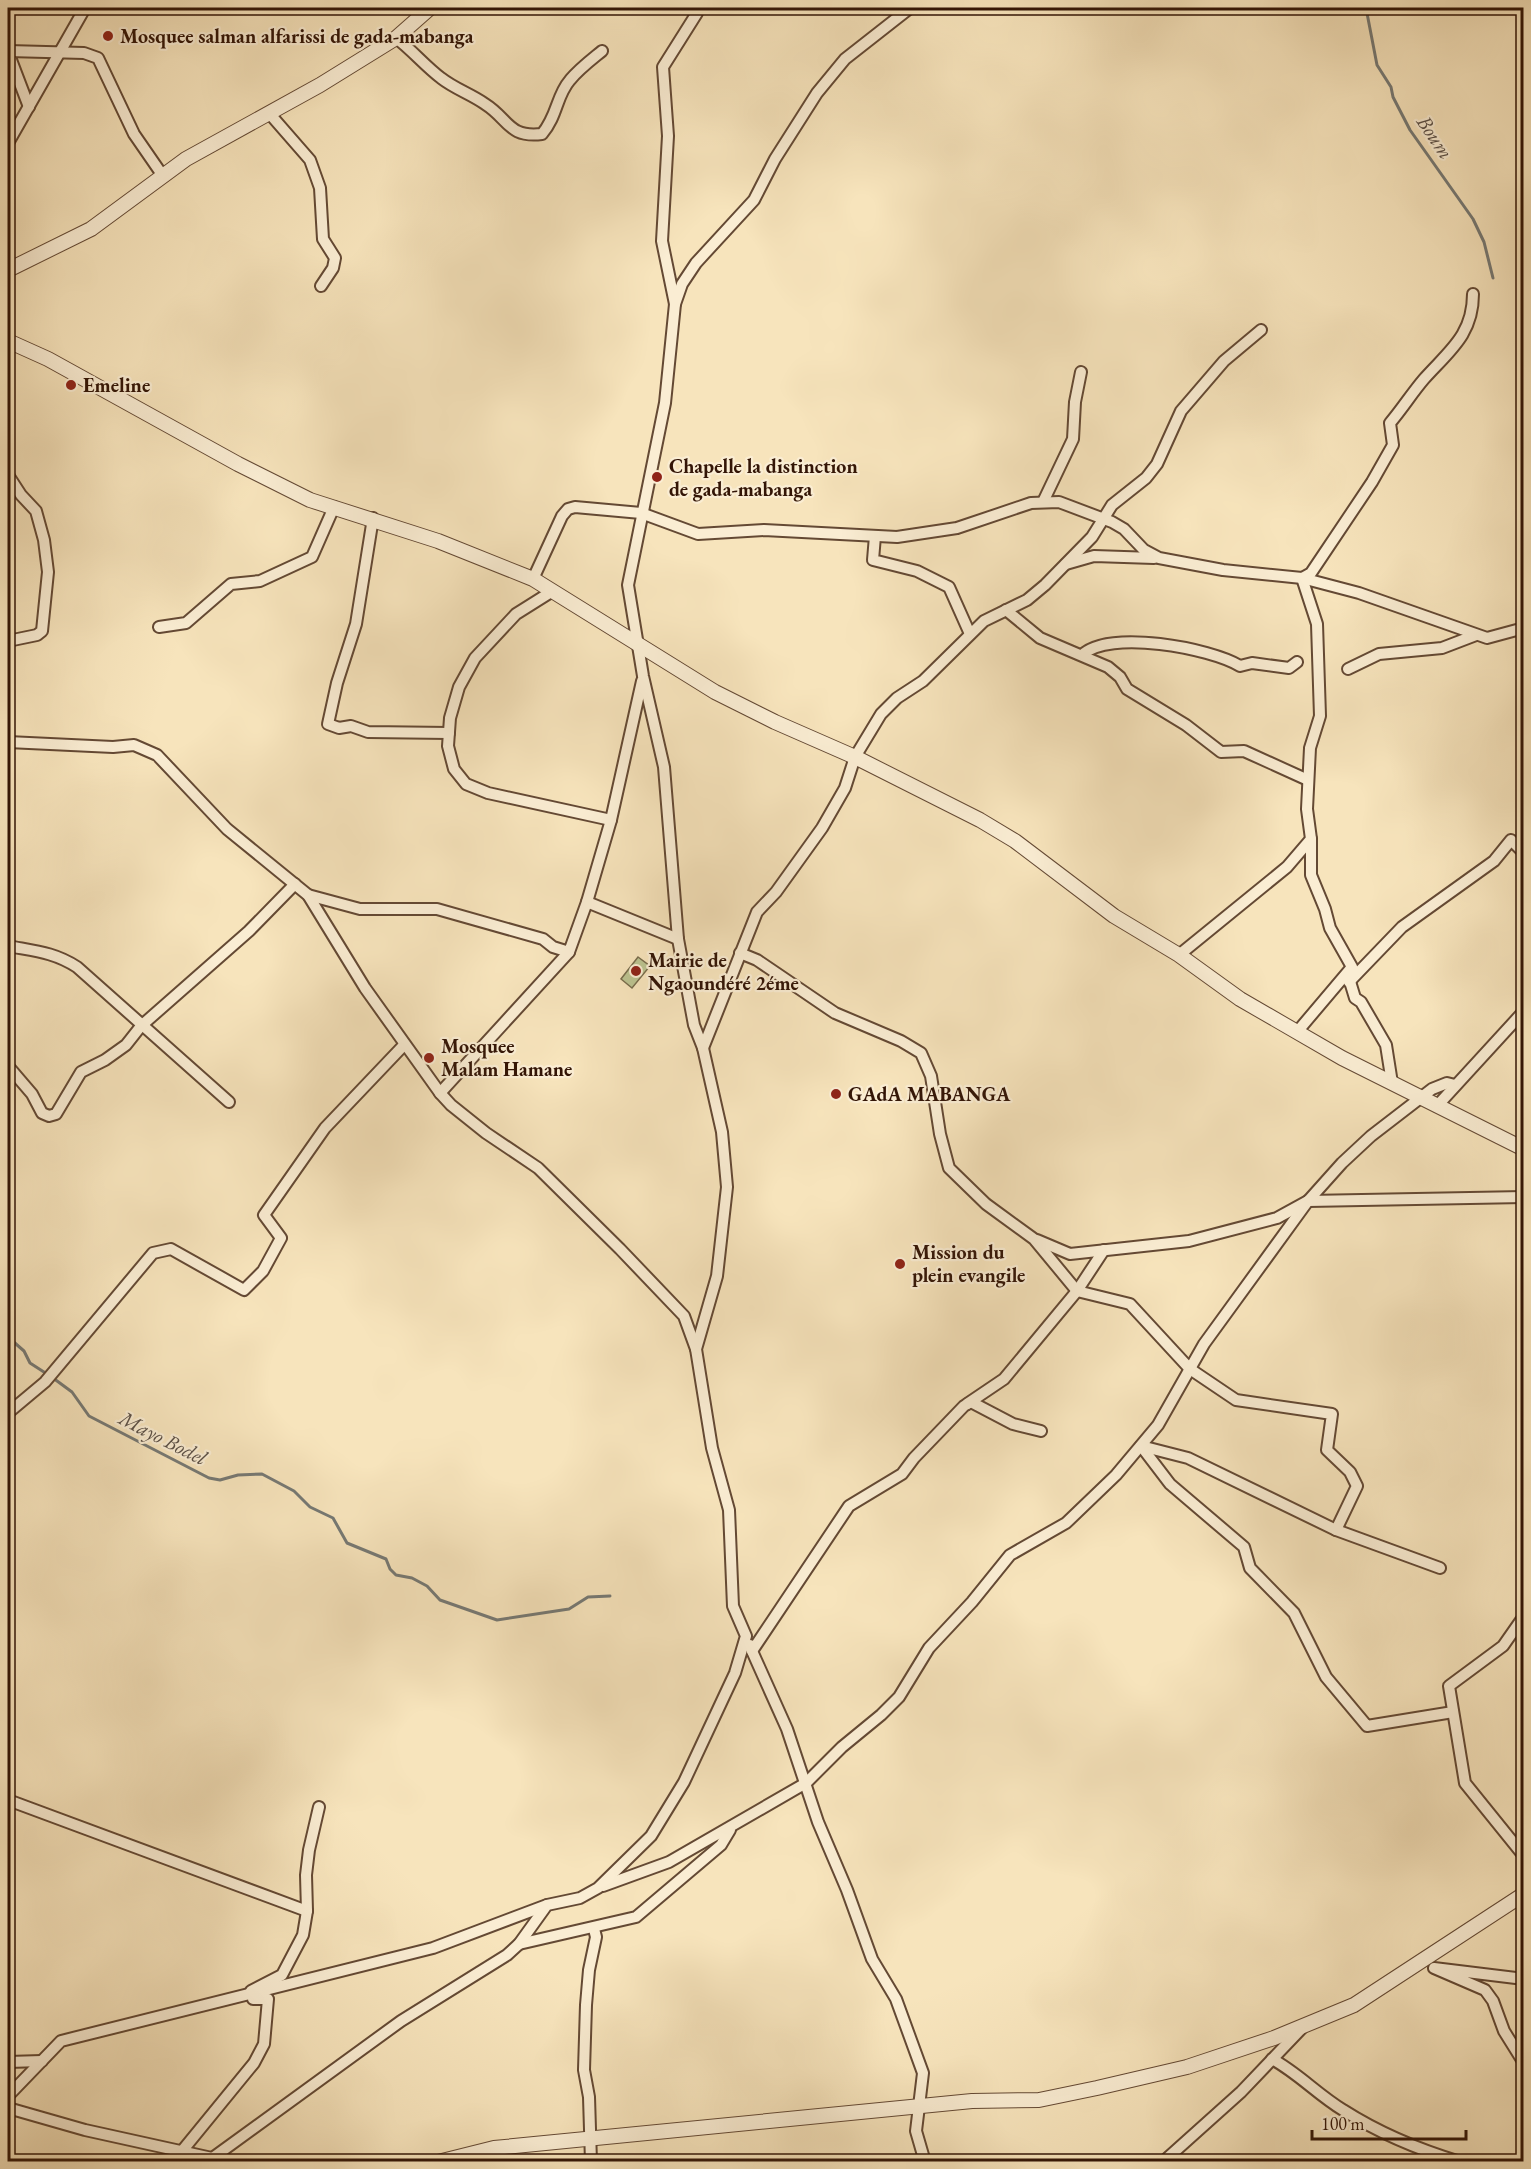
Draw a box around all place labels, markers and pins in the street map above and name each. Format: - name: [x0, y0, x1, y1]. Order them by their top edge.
- place label: Mosquee salman alfarissi de gada-mabanga: [120, 23, 474, 49]
- marker: Mosquee salman alfarissi de gada-mabanga: [101, 29, 115, 43]
- place label: Emeline: [83, 372, 150, 398]
- marker: Emeline: [64, 378, 78, 392]
- place label: Chapelle la distinction de gada-mabanga: [669, 453, 858, 502]
- marker: Chapelle la distinction de gada-mabanga: [650, 470, 664, 484]
- place label: Mairie de Ngaoundéré 2éme: [648, 947, 799, 996]
- marker: Mairie de Ngaoundéré 2éme: [629, 964, 643, 978]
- place label: Mosquee Malam Hamane: [441, 1033, 572, 1082]
- marker: Mosquee Malam Hamane: [422, 1051, 436, 1065]
- place label: GAdA MABANGA: [848, 1081, 1011, 1107]
- marker: GAdA MABANGA: [829, 1087, 843, 1101]
- place label: Mission du plein evangile: [912, 1239, 1025, 1288]
- marker: Mission du plein evangile: [893, 1257, 907, 1271]

